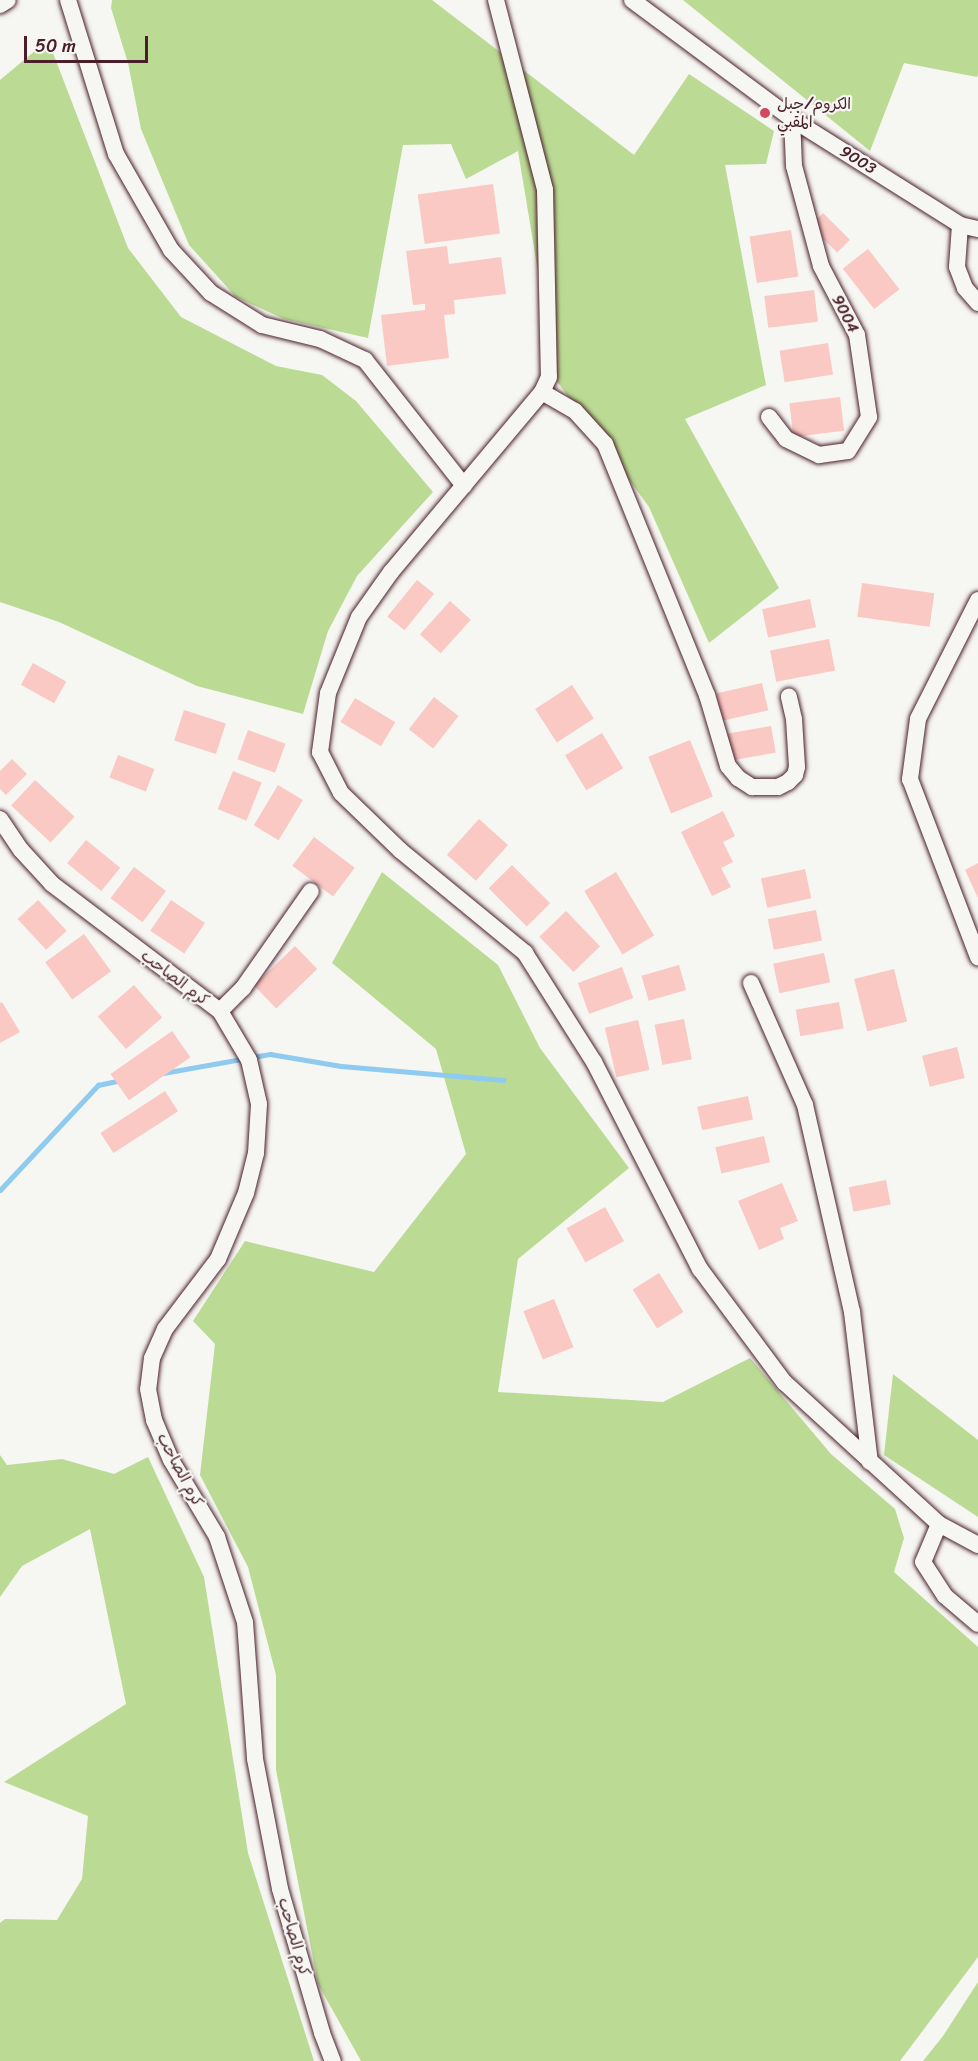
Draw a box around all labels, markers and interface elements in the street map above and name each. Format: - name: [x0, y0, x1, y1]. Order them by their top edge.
- scale bar: [27, 24, 152, 62]
- text: 50 m: [35, 30, 76, 62]
- place label: الكروم/جبل المقبي: [777, 94, 851, 132]
- marker: الكروم/جبل المقبي: [758, 106, 772, 120]
- street label: 9003: [836, 142, 880, 178]
- street label: 9004: [827, 292, 863, 336]
- street label: كرم الصاحب: [137, 946, 213, 1010]
- street label: كرم الصاحب: [153, 1430, 207, 1510]
- street label: كرم الصاحب: [274, 1895, 314, 1979]

